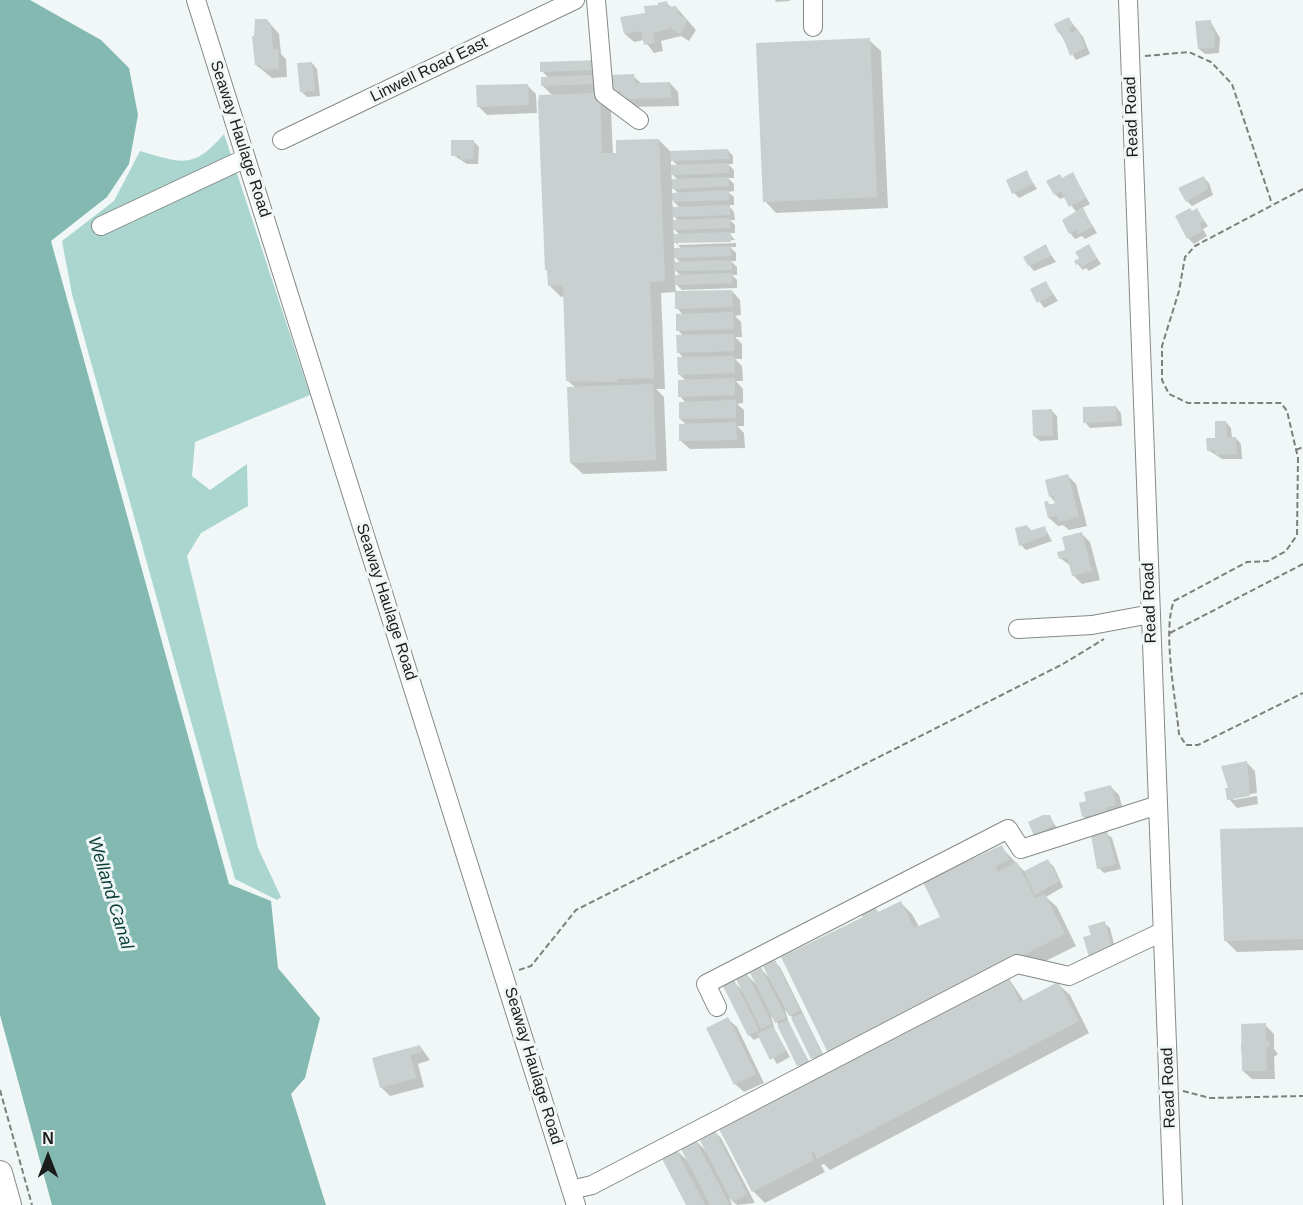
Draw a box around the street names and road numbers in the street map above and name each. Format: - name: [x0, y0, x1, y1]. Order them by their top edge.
- street label: Linwell Road East: [367, 33, 491, 107]
- street label: Seaway Haulage Road: [206, 58, 274, 220]
- street label: Read Road: [1121, 76, 1143, 158]
- street label: Seaway Haulage Road: [352, 521, 420, 683]
- street label: Read Road: [1139, 562, 1161, 644]
- street label: Seaway Haulage Road: [500, 985, 566, 1147]
- street label: Read Road: [1158, 1047, 1180, 1129]

